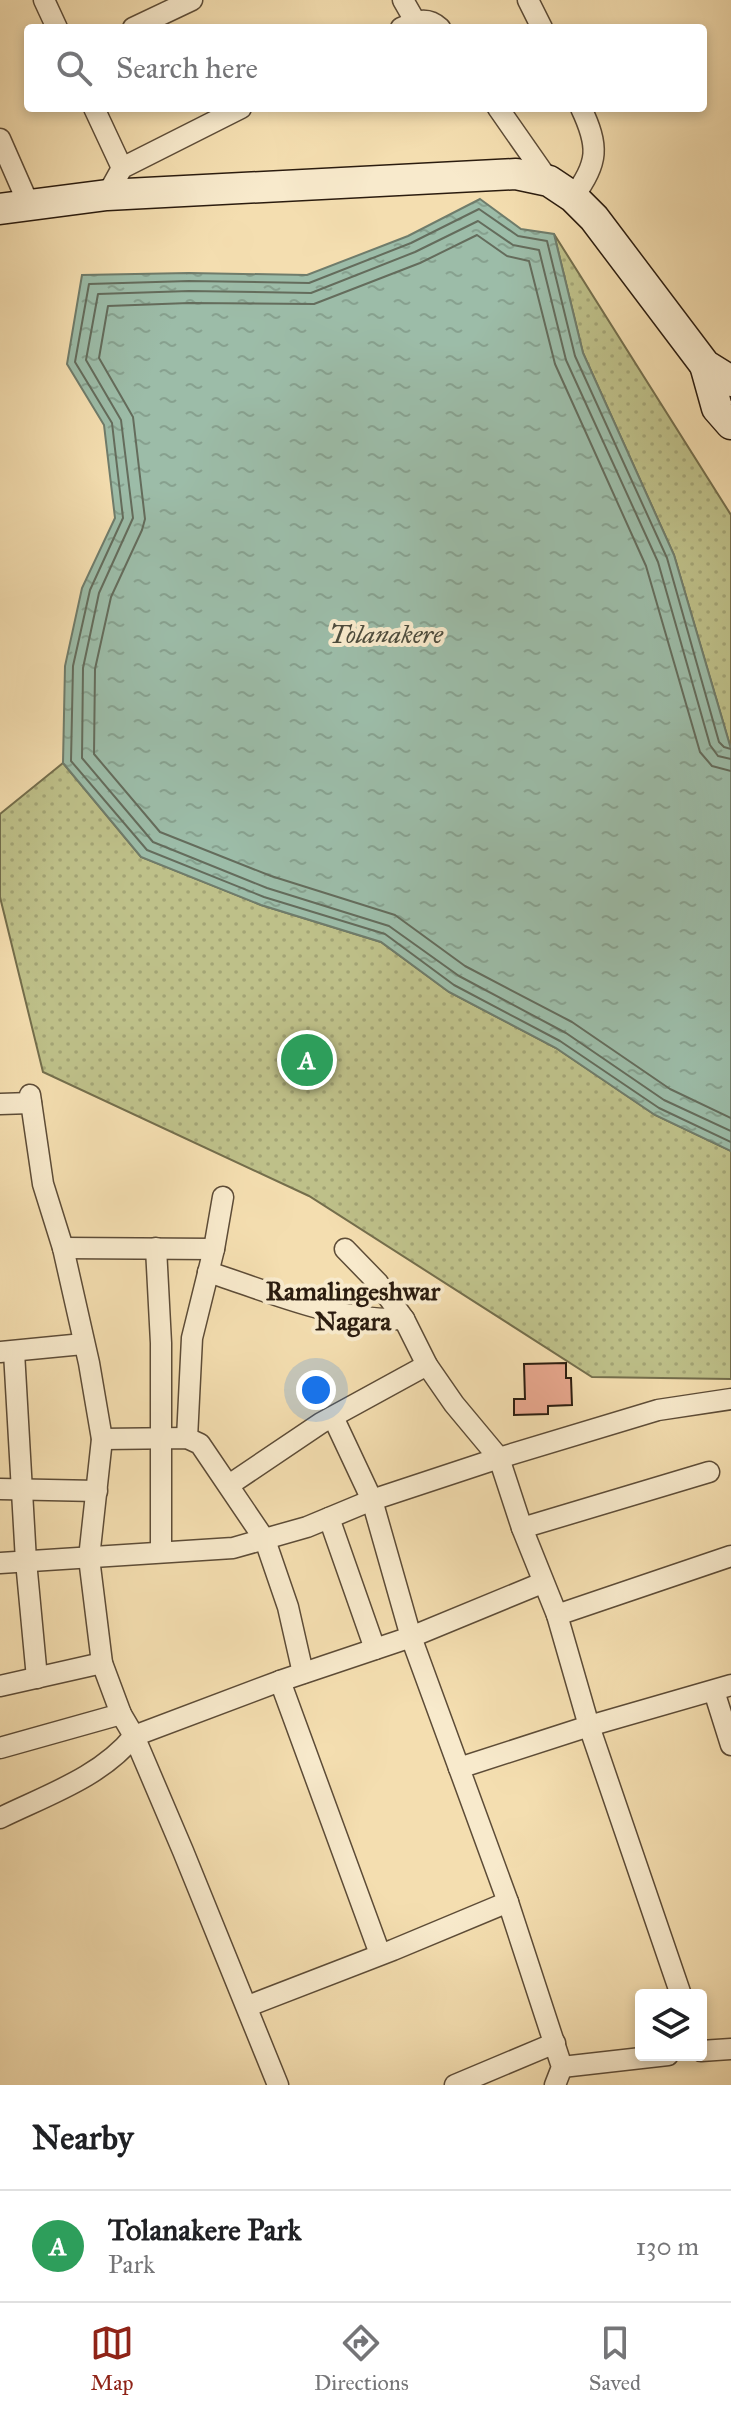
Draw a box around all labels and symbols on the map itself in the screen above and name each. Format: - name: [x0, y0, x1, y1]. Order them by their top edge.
- water label: Tolanakere: [329, 618, 444, 650]
- pin: A: [281, 1030, 333, 1090]
- district label: Ramalingeshwar Nagara: [266, 1275, 442, 1338]
- your location: [296, 1370, 336, 1410]

